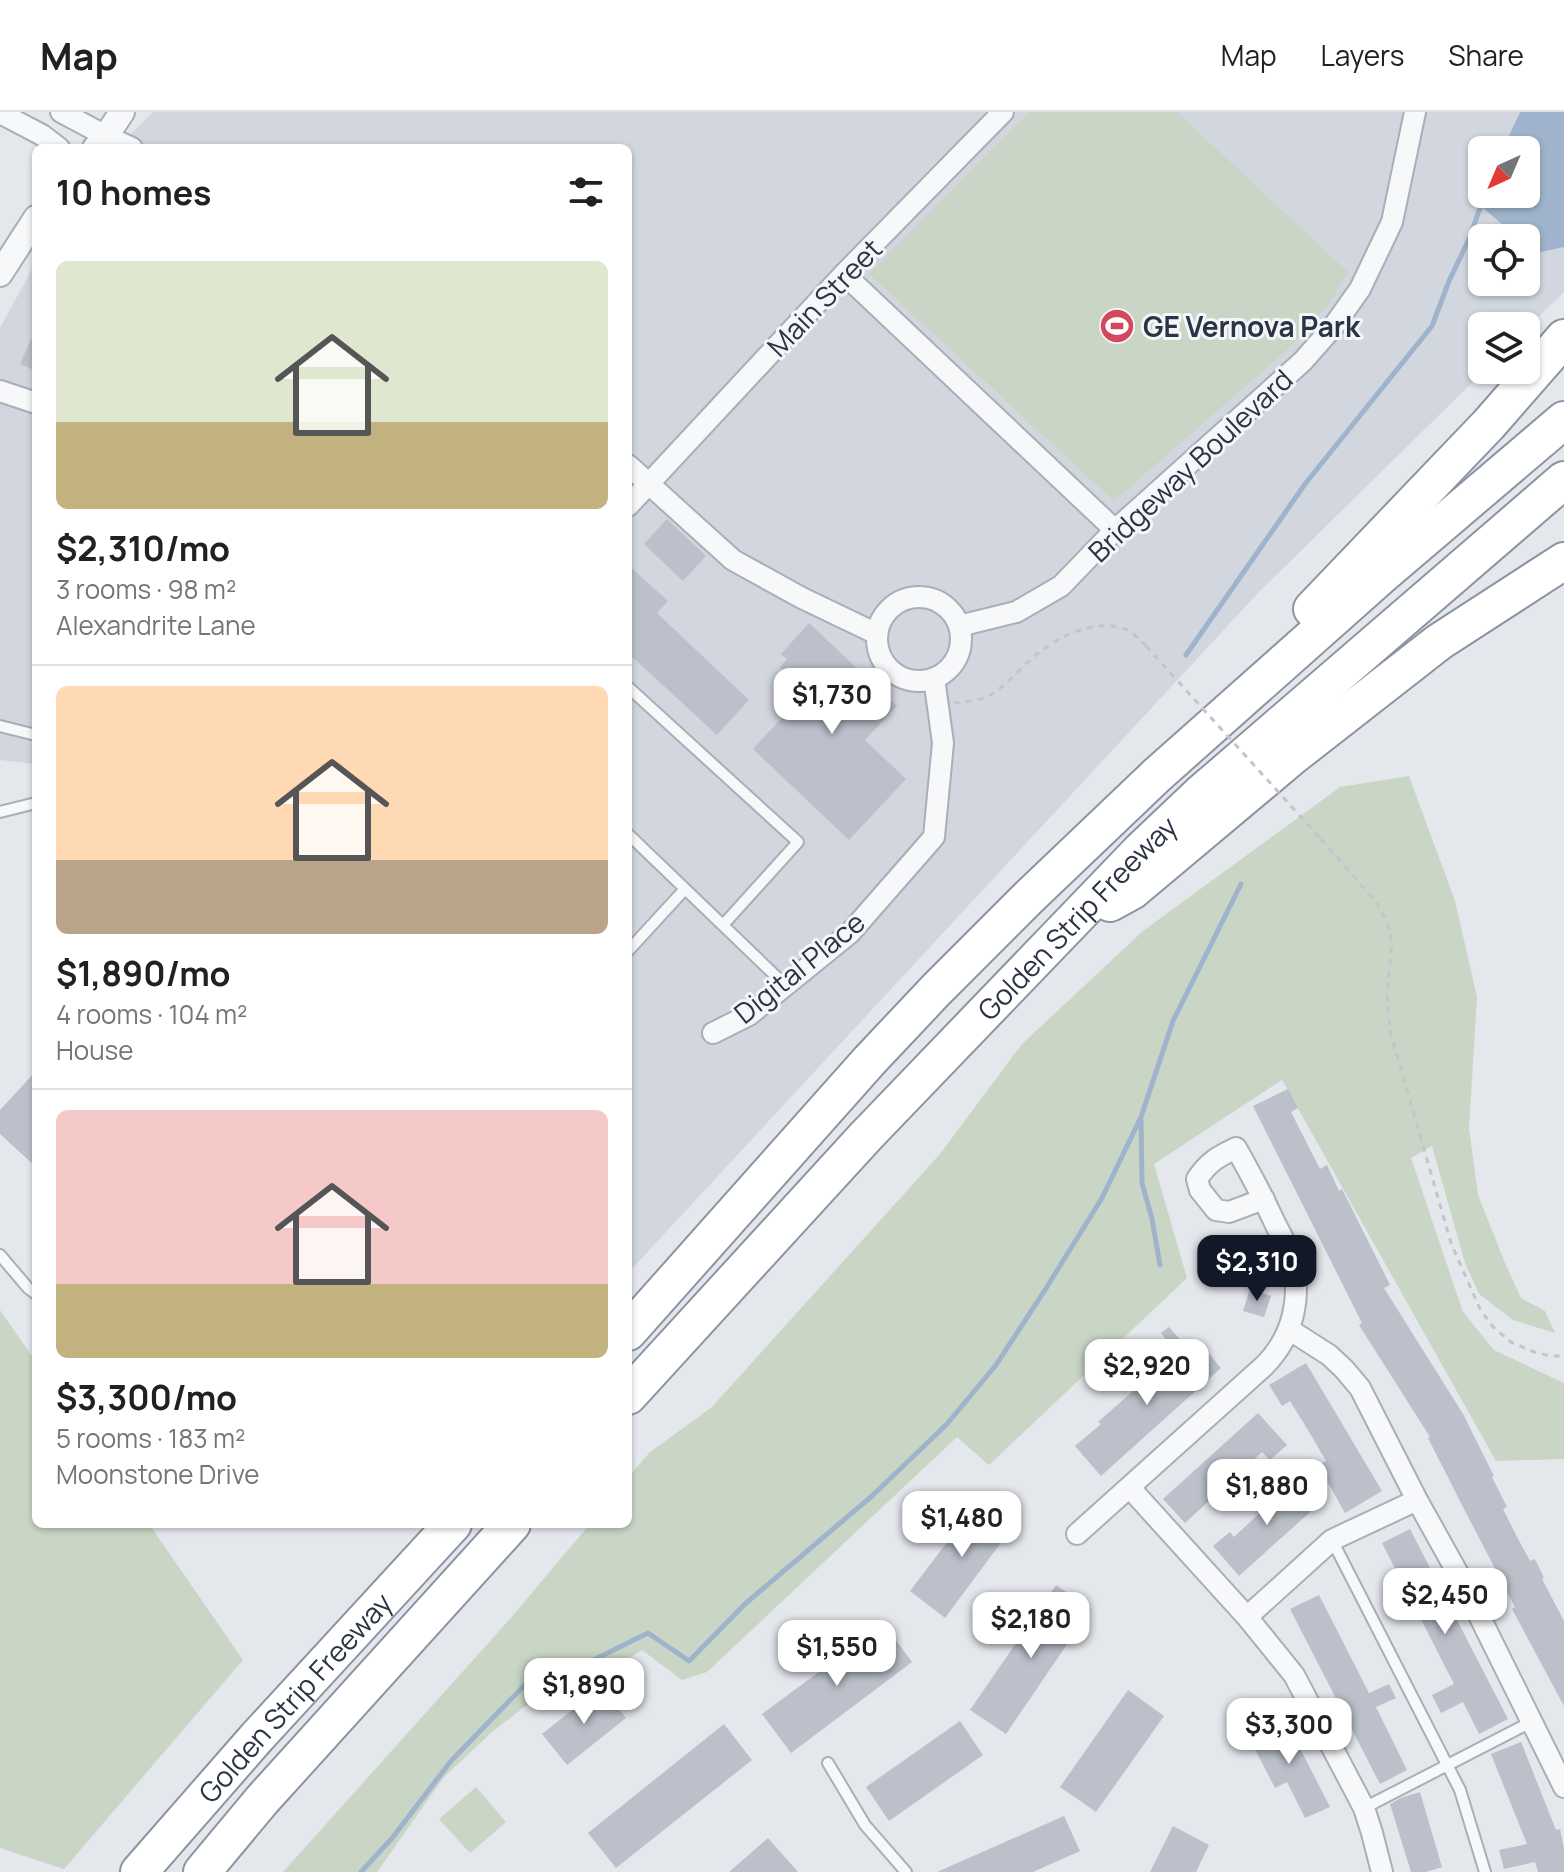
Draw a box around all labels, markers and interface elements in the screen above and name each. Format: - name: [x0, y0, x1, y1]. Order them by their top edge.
- text: Map: [40, 29, 118, 81]
- text: Map: [1221, 36, 1277, 74]
- text: Layers: [1321, 36, 1404, 74]
- text: Share: [1448, 36, 1524, 74]
- north arrow: [1468, 136, 1540, 208]
- map controls: [1468, 136, 1540, 384]
- text: 10 homes: [56, 169, 212, 215]
- icon: filters: [564, 170, 608, 214]
- button: locate: [1468, 224, 1540, 296]
- street label: Main Street: [758, 230, 890, 364]
- sports icon: GE Vernova Park: [1098, 307, 1136, 345]
- place label: GE Vernova Park: [1143, 307, 1361, 345]
- button: layers: [1468, 312, 1540, 384]
- icon: home: [260, 313, 404, 457]
- street label: Bridgeway Boulevard: [1080, 360, 1300, 570]
- text: $2,310/mo: [56, 525, 230, 571]
- text: 3 rooms · 98 m²: [56, 571, 236, 607]
- text: Alexandrite Lane: [56, 607, 256, 643]
- pin: $1,730: [767, 668, 897, 736]
- text: $1,730: [792, 676, 872, 712]
- icon: home: [260, 738, 404, 882]
- street label: Golden Strip Freeway: [969, 807, 1185, 1028]
- street label: Digital Place: [726, 903, 872, 1031]
- text: $1,890/mo: [56, 950, 231, 996]
- text: 4 rooms · 104 m²: [56, 996, 247, 1032]
- text: House: [56, 1032, 133, 1068]
- icon: home: [260, 1162, 404, 1306]
- pin: $2,310: [1192, 1235, 1322, 1303]
- text: $2,310: [1215, 1243, 1299, 1279]
- pin: $2,920: [1082, 1339, 1212, 1407]
- text: $2,920: [1103, 1347, 1191, 1383]
- text: $3,300/mo: [56, 1374, 237, 1420]
- text: 5 rooms · 183 m²: [56, 1420, 245, 1456]
- text: Moonstone Drive: [56, 1456, 260, 1492]
- pin: $1,880: [1202, 1459, 1332, 1527]
- text: $1,880: [1225, 1467, 1309, 1503]
- pin: $1,480: [897, 1491, 1027, 1559]
- text: $1,480: [920, 1499, 1004, 1535]
- pin: $2,450: [1380, 1568, 1510, 1636]
- text: $2,450: [1401, 1576, 1489, 1612]
- street label: Golden Strip Freeway: [189, 1584, 400, 1810]
- pin: $2,180: [966, 1592, 1096, 1660]
- text: $2,180: [990, 1600, 1072, 1636]
- pin: $1,550: [772, 1620, 902, 1688]
- text: $1,550: [796, 1628, 878, 1664]
- pin: $1,890: [519, 1658, 649, 1726]
- text: $1,890: [542, 1666, 626, 1702]
- pin: $3,300: [1224, 1698, 1354, 1766]
- text: $3,300: [1245, 1706, 1333, 1742]

